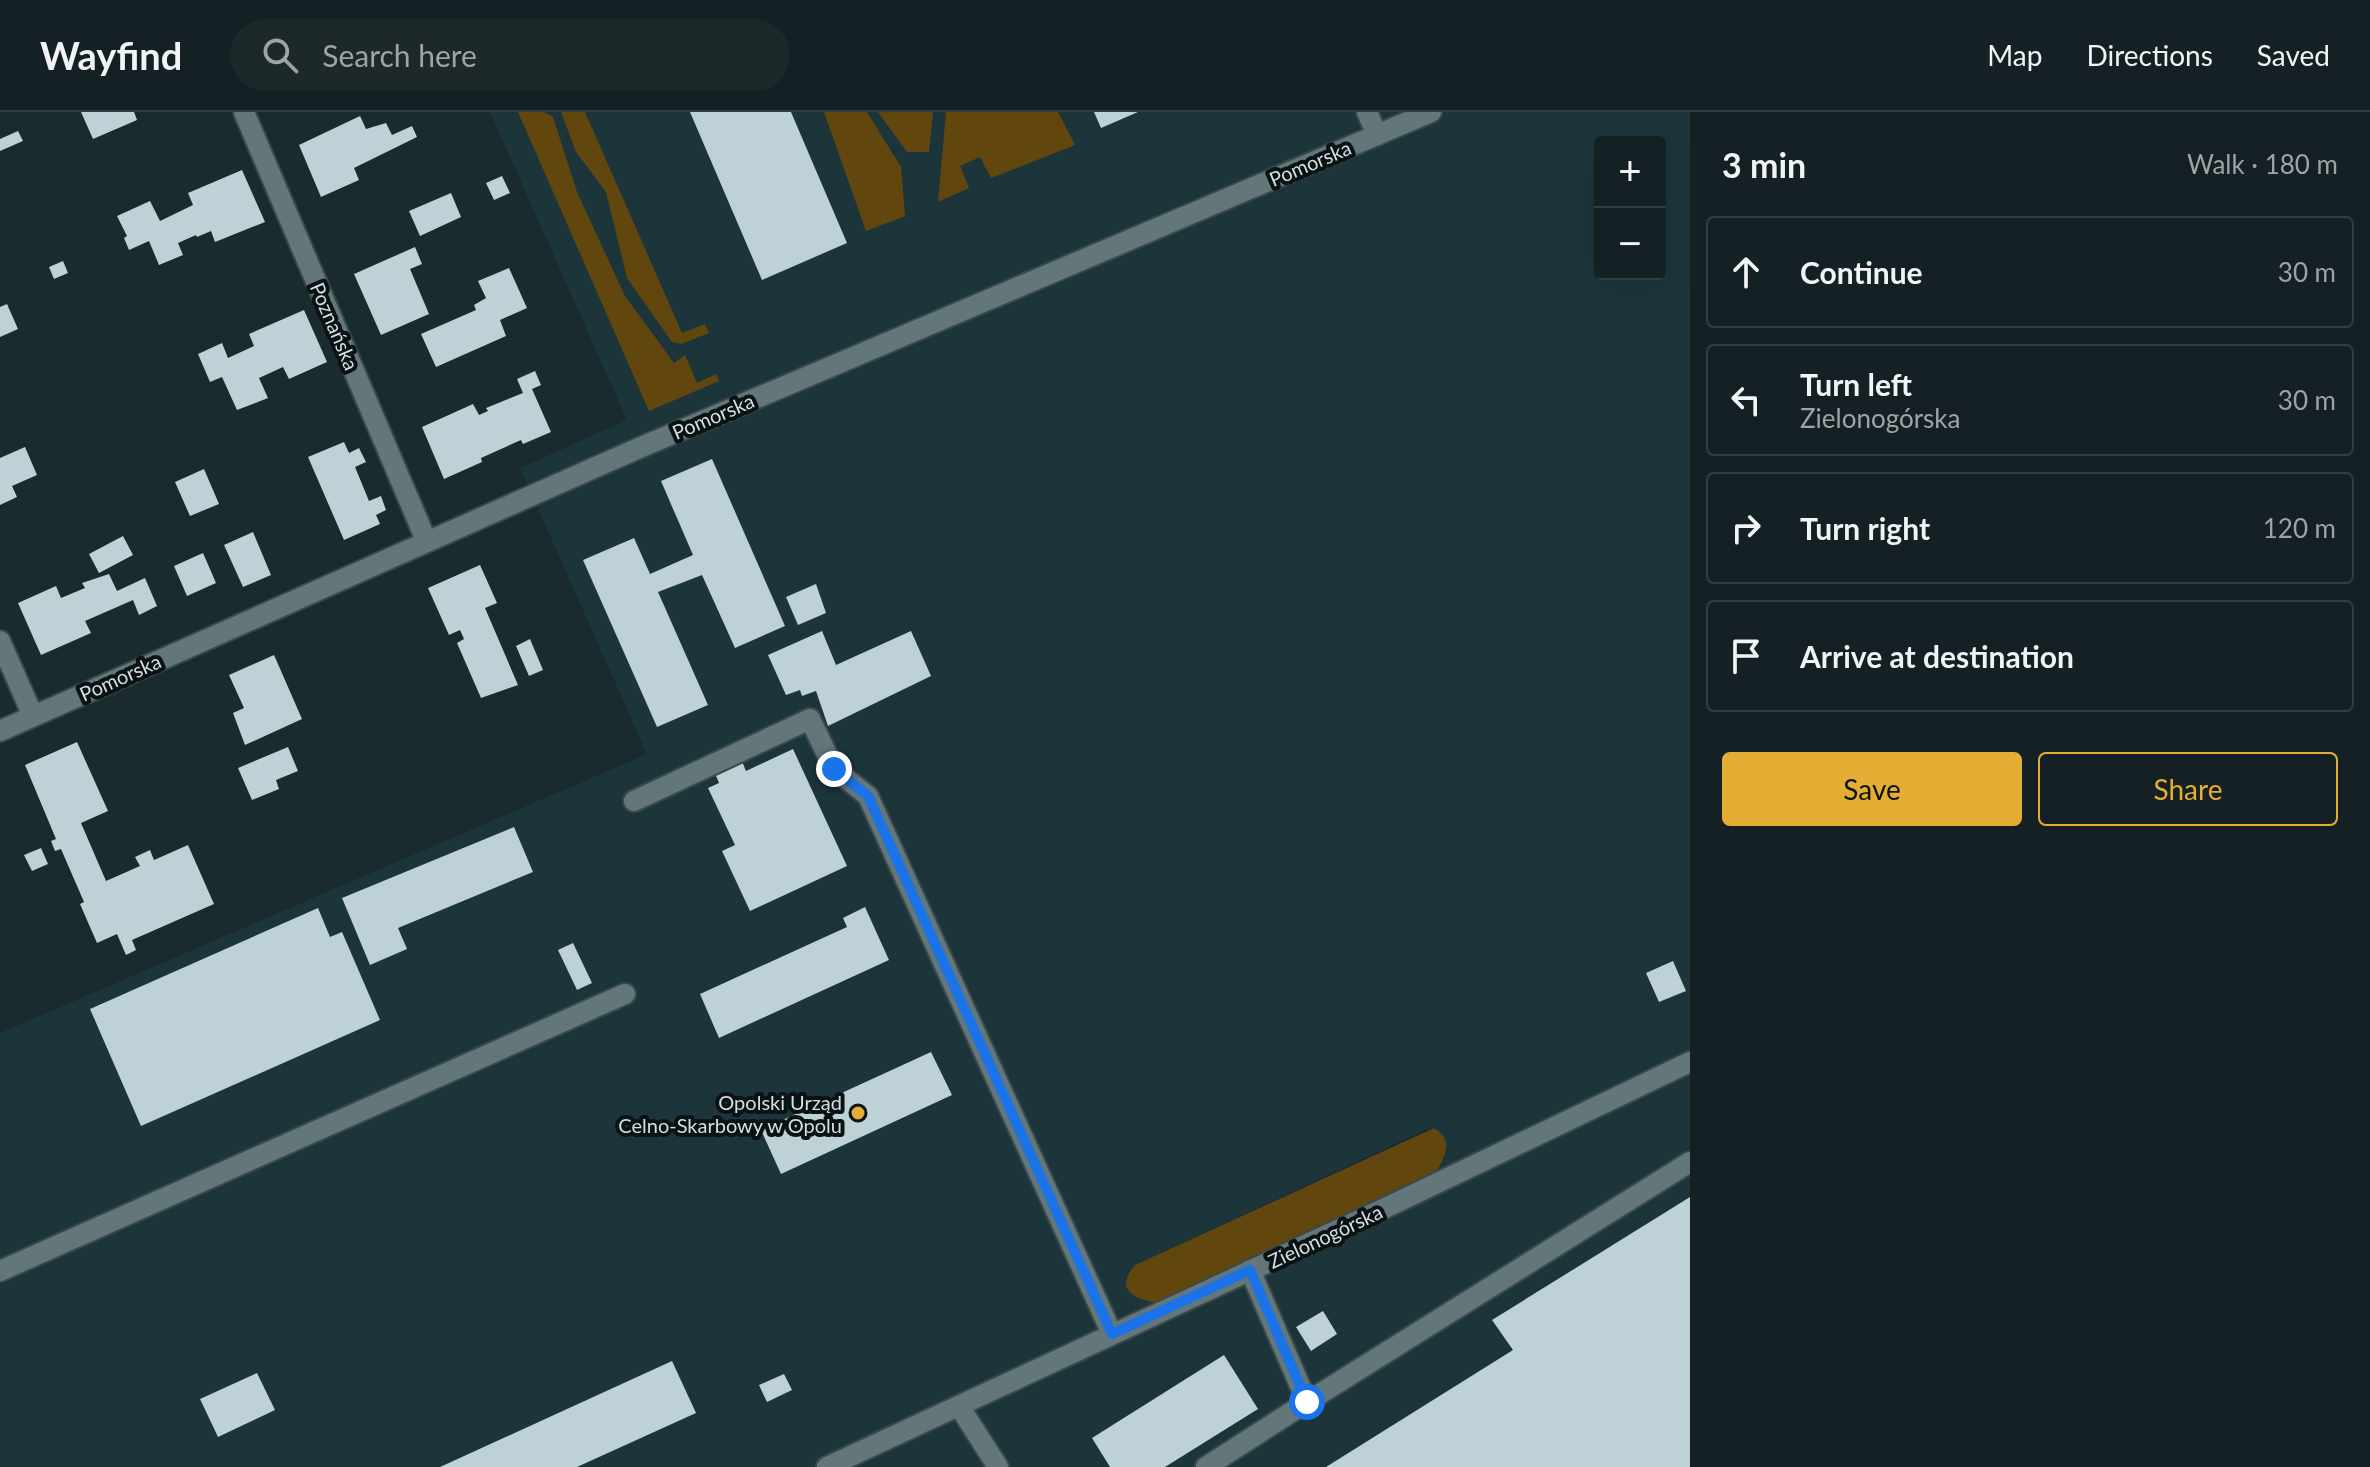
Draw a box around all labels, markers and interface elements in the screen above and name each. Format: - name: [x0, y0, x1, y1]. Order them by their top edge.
- search box: [230, 19, 790, 91]
- text: Wayfind: [40, 32, 182, 78]
- icon: search: [258, 33, 302, 77]
- text: Search here: [322, 37, 477, 73]
- text: Map: [1987, 38, 2042, 72]
- text: Directions: [2086, 38, 2213, 72]
- text: Saved: [2257, 38, 2330, 72]
- street label: Pomorska: [1265, 135, 1355, 191]
- map controls: [1594, 136, 1666, 280]
- button: +: [1594, 136, 1666, 208]
- text: 3 min: [1722, 144, 1806, 185]
- text: Walk · 180 m: [2187, 148, 2338, 180]
- button: −: [1594, 208, 1666, 280]
- icon: ahead: [1724, 250, 1768, 294]
- text: Continue: [1800, 254, 1923, 290]
- text: 30 m: [2278, 256, 2336, 288]
- street label: Poznańska: [306, 279, 364, 373]
- text: Turn left: [1800, 366, 1912, 402]
- icon: left: [1724, 378, 1768, 422]
- text: 30 m: [2278, 384, 2336, 416]
- street label: Pomorska: [668, 388, 758, 444]
- text: Zielonogórska: [1800, 402, 1960, 434]
- icon: right: [1724, 506, 1768, 550]
- text: Turn right: [1800, 510, 1930, 546]
- text: 120 m: [2263, 512, 2336, 544]
- icon: arrive: [1724, 634, 1768, 678]
- text: Arrive at destination: [1800, 638, 2074, 674]
- street label: Pomorska: [76, 648, 164, 706]
- route end: [816, 751, 852, 787]
- button: Save: [1722, 752, 2022, 826]
- button: Share: [2038, 752, 2338, 826]
- place label: Opolski Urząd Celno-Skarbowy w Opolu: [618, 1090, 842, 1137]
- marker: Opolski Urząd Celno-Skarbowy w Opolu: [849, 1104, 867, 1122]
- street label: Zielonogórska: [1264, 1199, 1386, 1273]
- route start: [1289, 1384, 1325, 1420]

